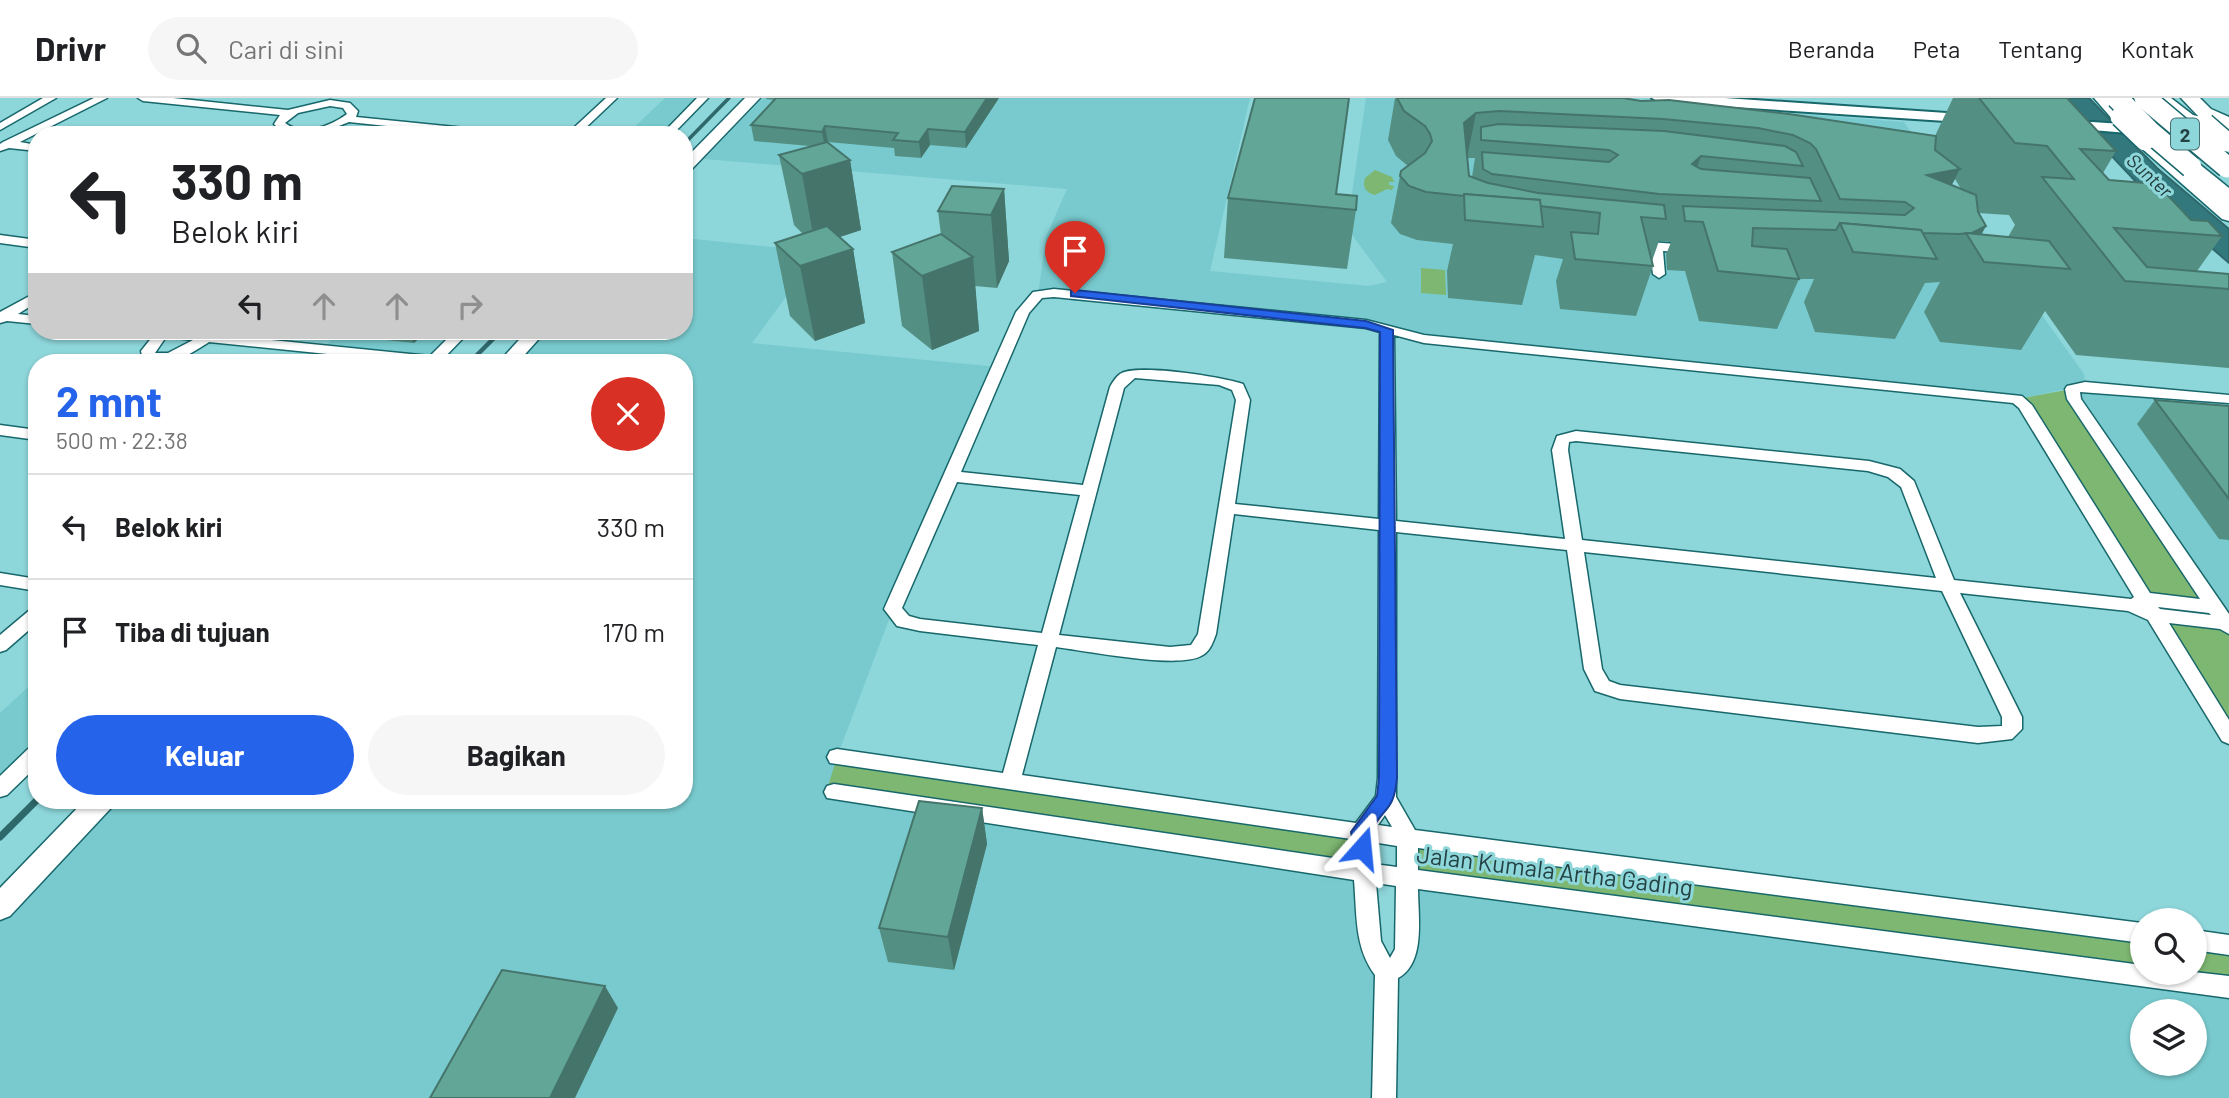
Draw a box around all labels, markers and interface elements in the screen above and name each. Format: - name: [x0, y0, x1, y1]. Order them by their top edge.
- search box: [148, 17, 638, 80]
- text: Drivr: [35, 28, 106, 68]
- icon: search: [172, 29, 210, 67]
- text: Cari di sini: [228, 33, 344, 64]
- text: Beranda: [1788, 34, 1875, 63]
- text: Peta: [1913, 34, 1960, 63]
- text: Tentang: [1998, 34, 2083, 63]
- text: Kontak: [2121, 34, 2194, 63]
- road number: 2: [2171, 118, 2199, 150]
- water label: Sunter: [2123, 148, 2178, 203]
- text: 330 m: [171, 151, 303, 210]
- icon: left: [56, 154, 147, 245]
- text: Belok kiri: [171, 211, 299, 249]
- pin: [1045, 221, 1105, 293]
- icon: arrive: [1056, 232, 1094, 270]
- icon: left: [232, 287, 270, 325]
- icon: ahead: [305, 287, 343, 325]
- icon: ahead: [378, 287, 416, 325]
- icon: right: [451, 287, 489, 325]
- text: 2 mnt: [56, 375, 162, 425]
- button: close: [591, 377, 665, 451]
- text: 500 m · 22:38: [56, 426, 188, 454]
- icon: left: [56, 508, 94, 546]
- text: Belok kiri: [115, 511, 222, 542]
- text: 330 m: [597, 511, 665, 542]
- icon: arrive: [56, 613, 94, 651]
- text: Tiba di tujuan: [115, 616, 270, 647]
- text: 170 m: [602, 616, 665, 647]
- button: Keluar: [56, 715, 354, 795]
- button: Bagikan: [368, 715, 665, 795]
- position arrow: [1325, 811, 1399, 885]
- street label: Jalan Kumala Artha Gading: [1415, 839, 1695, 901]
- map controls: [2130, 908, 2207, 1076]
- button: search: [2130, 908, 2207, 985]
- button: layers: [2130, 999, 2207, 1076]

